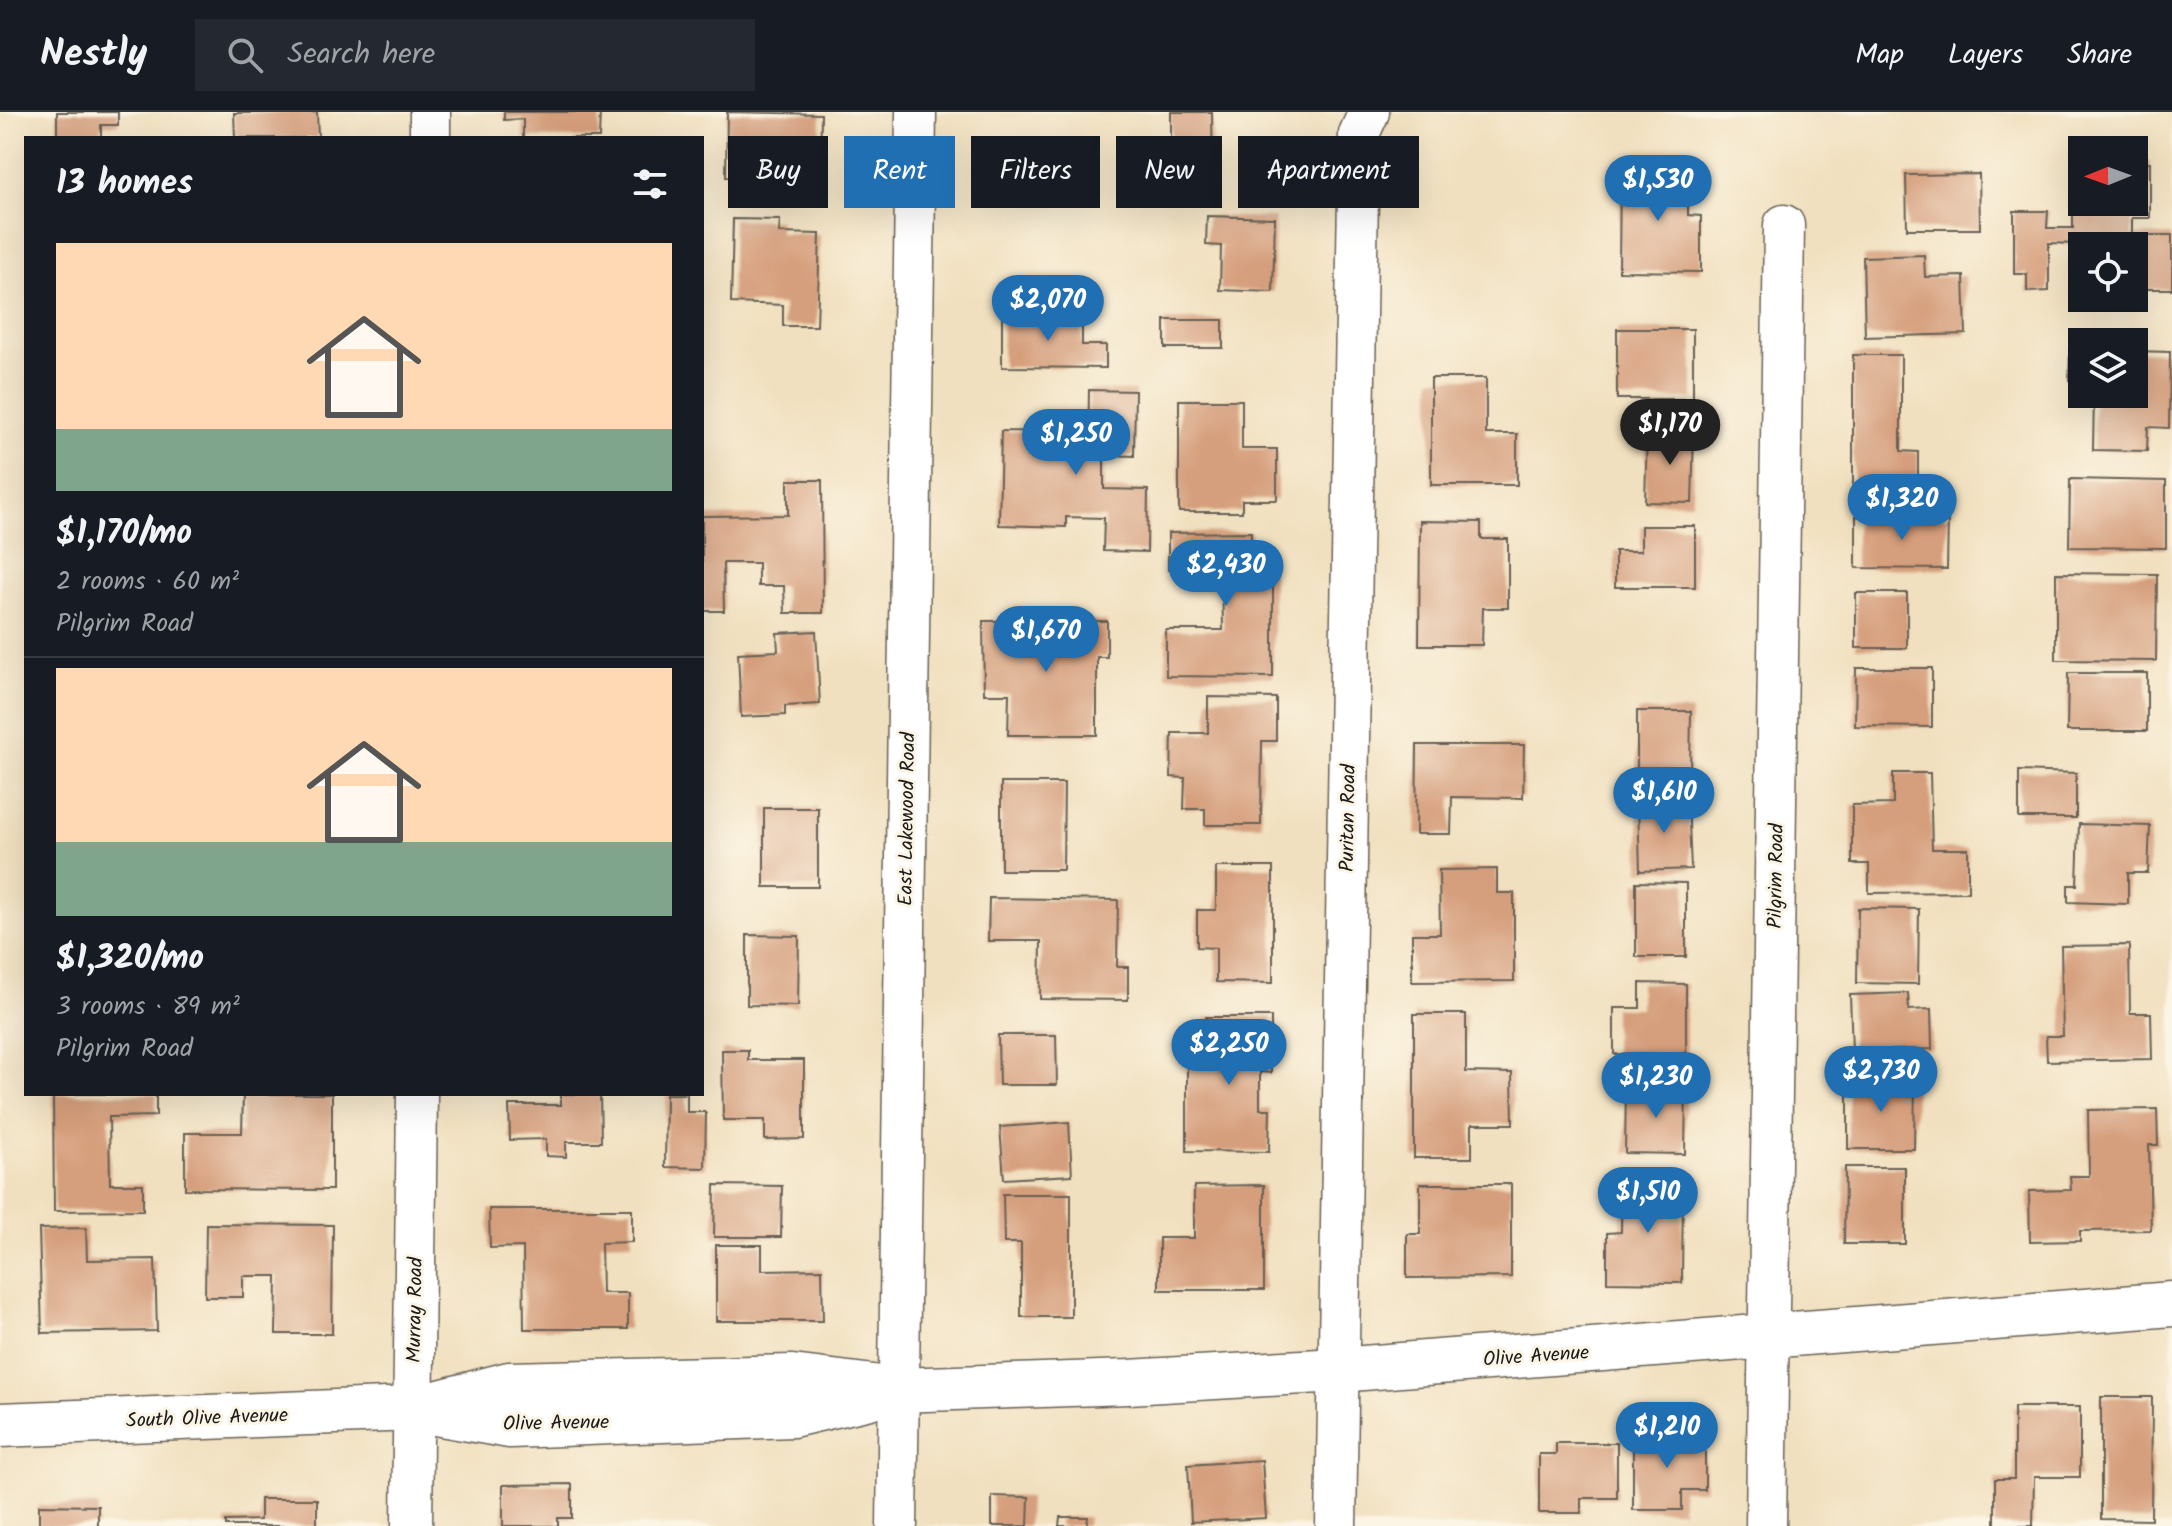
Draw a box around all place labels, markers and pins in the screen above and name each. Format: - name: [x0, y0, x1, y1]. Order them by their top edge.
- pin: $1,530: [1593, 155, 1723, 223]
- pin: $2,070: [983, 275, 1113, 343]
- pin: $1,170: [1605, 399, 1735, 467]
- pin: $1,250: [1011, 409, 1141, 477]
- pin: $1,320: [1837, 474, 1967, 542]
- pin: $2,430: [1161, 540, 1291, 608]
- pin: $1,670: [981, 606, 1111, 674]
- pin: $1,610: [1599, 767, 1729, 835]
- pin: $2,250: [1164, 1019, 1294, 1087]
- pin: $2,730: [1816, 1046, 1946, 1114]
- pin: $1,230: [1591, 1052, 1721, 1120]
- pin: $1,510: [1583, 1167, 1713, 1235]
- pin: $1,210: [1602, 1402, 1732, 1470]

